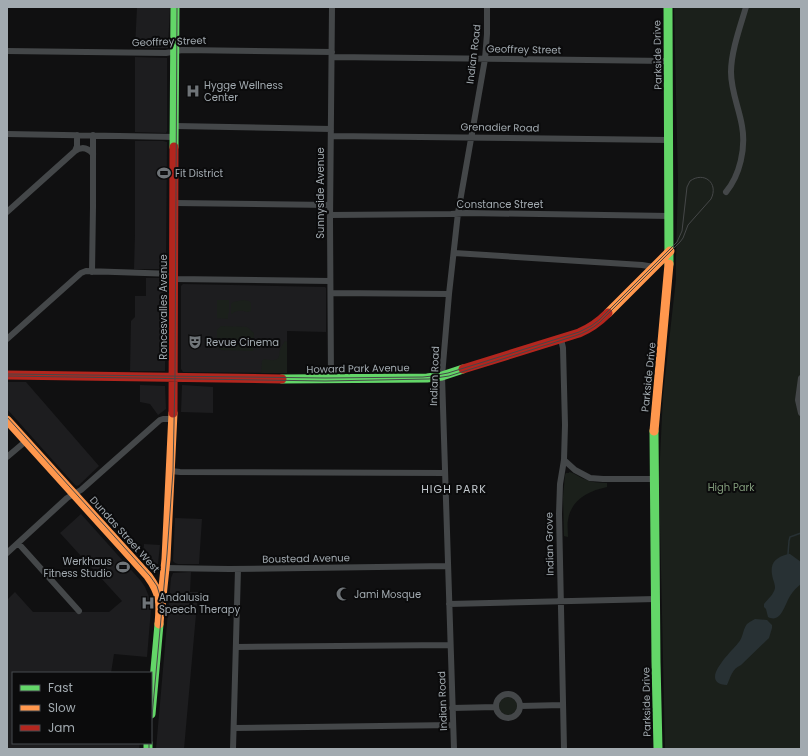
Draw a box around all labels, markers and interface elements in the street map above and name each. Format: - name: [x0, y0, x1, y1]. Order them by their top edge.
- street label: Parkside Drive: [649, 20, 666, 90]
- street label: Indian Road: [462, 23, 485, 85]
- street label: Geoffrey Street: [132, 33, 207, 50]
- street label: Geoffrey Street: [487, 41, 562, 58]
- place label: Hygge Wellness Center: [204, 78, 283, 105]
- hospital icon: Hygge Wellness Center: [185, 83, 201, 99]
- street label: Grenadier Road: [461, 119, 539, 136]
- street label: Sunnyside Avenue: [313, 147, 328, 239]
- sports icon: Fit District: [156, 165, 172, 181]
- place label: Fit District: [175, 166, 223, 181]
- street label: Constance Street: [457, 197, 544, 212]
- street label: Roncesvalles Avenue: [156, 254, 171, 360]
- theatre icon: Revue Cinema: [187, 334, 203, 350]
- place label: Revue Cinema: [206, 335, 279, 350]
- street label: Parkside Drive: [637, 342, 660, 413]
- street label: Indian Road: [426, 346, 443, 406]
- street label: Howard Park Avenue: [306, 360, 410, 377]
- park label: High Park: [708, 480, 755, 495]
- district label: HIGH PARK: [421, 481, 487, 497]
- street label: Dundas Street West: [86, 493, 163, 576]
- street label: Indian Grove: [541, 512, 558, 576]
- street label: Boustead Avenue: [262, 550, 350, 567]
- place label: Werkhaus Fitness Studio: [44, 554, 112, 581]
- sports icon: Werkhaus Fitness Studio: [115, 559, 131, 575]
- mosque icon: Jami Mosque: [335, 586, 351, 602]
- place label: Jami Mosque: [354, 587, 421, 602]
- place label: Andalusia Speech Therapy: [159, 590, 240, 617]
- hospital icon: Andalusia Speech Therapy: [140, 595, 156, 611]
- street label: Parkside Drive: [638, 667, 655, 737]
- street label: Indian Road: [434, 671, 451, 731]
- legend: [12, 672, 152, 744]
- text: Fast: [48, 679, 73, 696]
- text: Slow: [48, 699, 76, 716]
- text: Jam: [48, 719, 75, 736]

